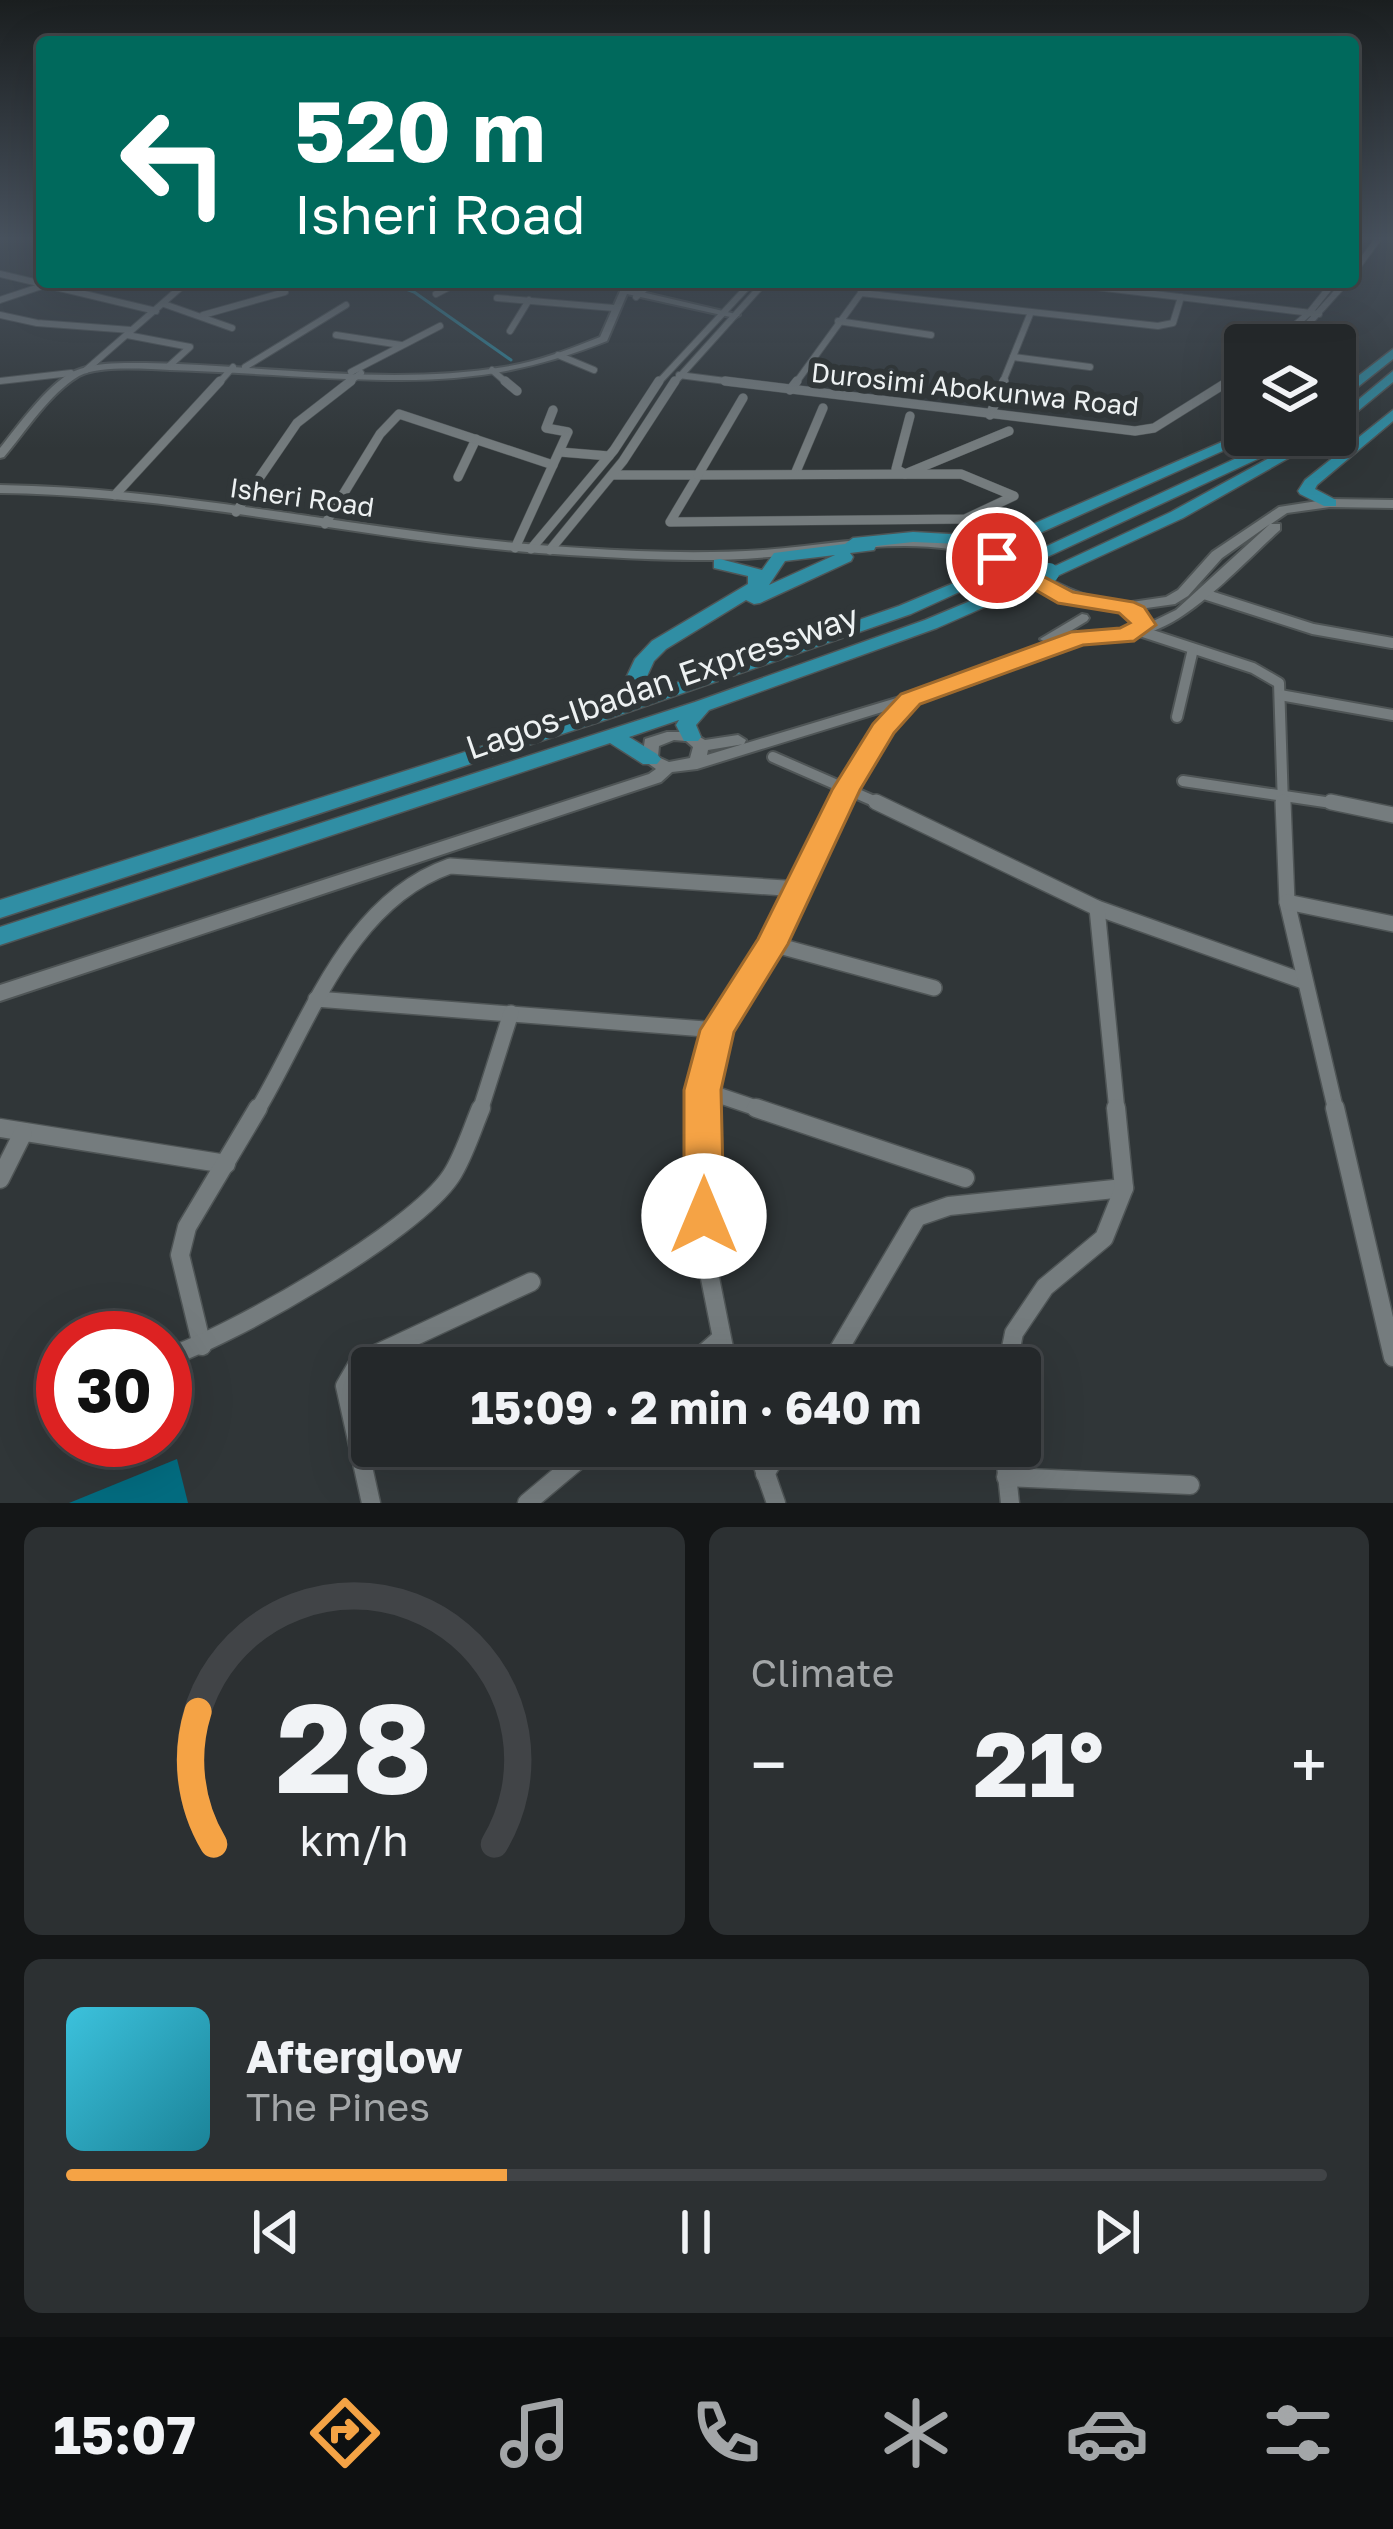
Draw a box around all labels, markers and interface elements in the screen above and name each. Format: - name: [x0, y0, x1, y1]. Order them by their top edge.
- text: 520 m: [294, 80, 546, 180]
- icon: left: [96, 84, 252, 240]
- text: Isheri Road: [294, 181, 585, 246]
- map controls: [1224, 324, 1356, 456]
- button: layers: [1224, 324, 1356, 456]
- street label: Durosimi Abokunwa Road: [810, 356, 1140, 422]
- street label: Isheri Road: [228, 471, 376, 523]
- pin: [946, 507, 1048, 609]
- icon: arrive: [964, 525, 1030, 591]
- street label: Lagos-Ibadan Expressway: [461, 595, 863, 767]
- position arrow: [641, 1153, 767, 1279]
- speed limit sign: 30: [36, 1311, 192, 1467]
- text: 15:09 · 2 min · 640 m: [471, 1380, 921, 1434]
- text: Climate: [751, 1649, 894, 1696]
- text: 28: [276, 1671, 432, 1820]
- text: 21°: [974, 1709, 1104, 1817]
- text: −: [751, 1724, 787, 1804]
- text: +: [1291, 1724, 1327, 1804]
- text: km/h: [300, 1814, 409, 1865]
- text: Afterglow: [246, 2029, 463, 2083]
- text: The Pines: [246, 2083, 430, 2130]
- icon: previous: [243, 2199, 309, 2265]
- icon: pause: [663, 2199, 729, 2265]
- icon: next: [1084, 2199, 1150, 2265]
- icon: directions: [303, 2391, 387, 2475]
- icon: music: [493, 2391, 577, 2475]
- icon: phone: [684, 2391, 768, 2475]
- icon: climate: [874, 2391, 958, 2475]
- icon: car: [1065, 2391, 1149, 2475]
- icon: filters: [1256, 2391, 1340, 2475]
- text: 15:07: [53, 2401, 196, 2466]

